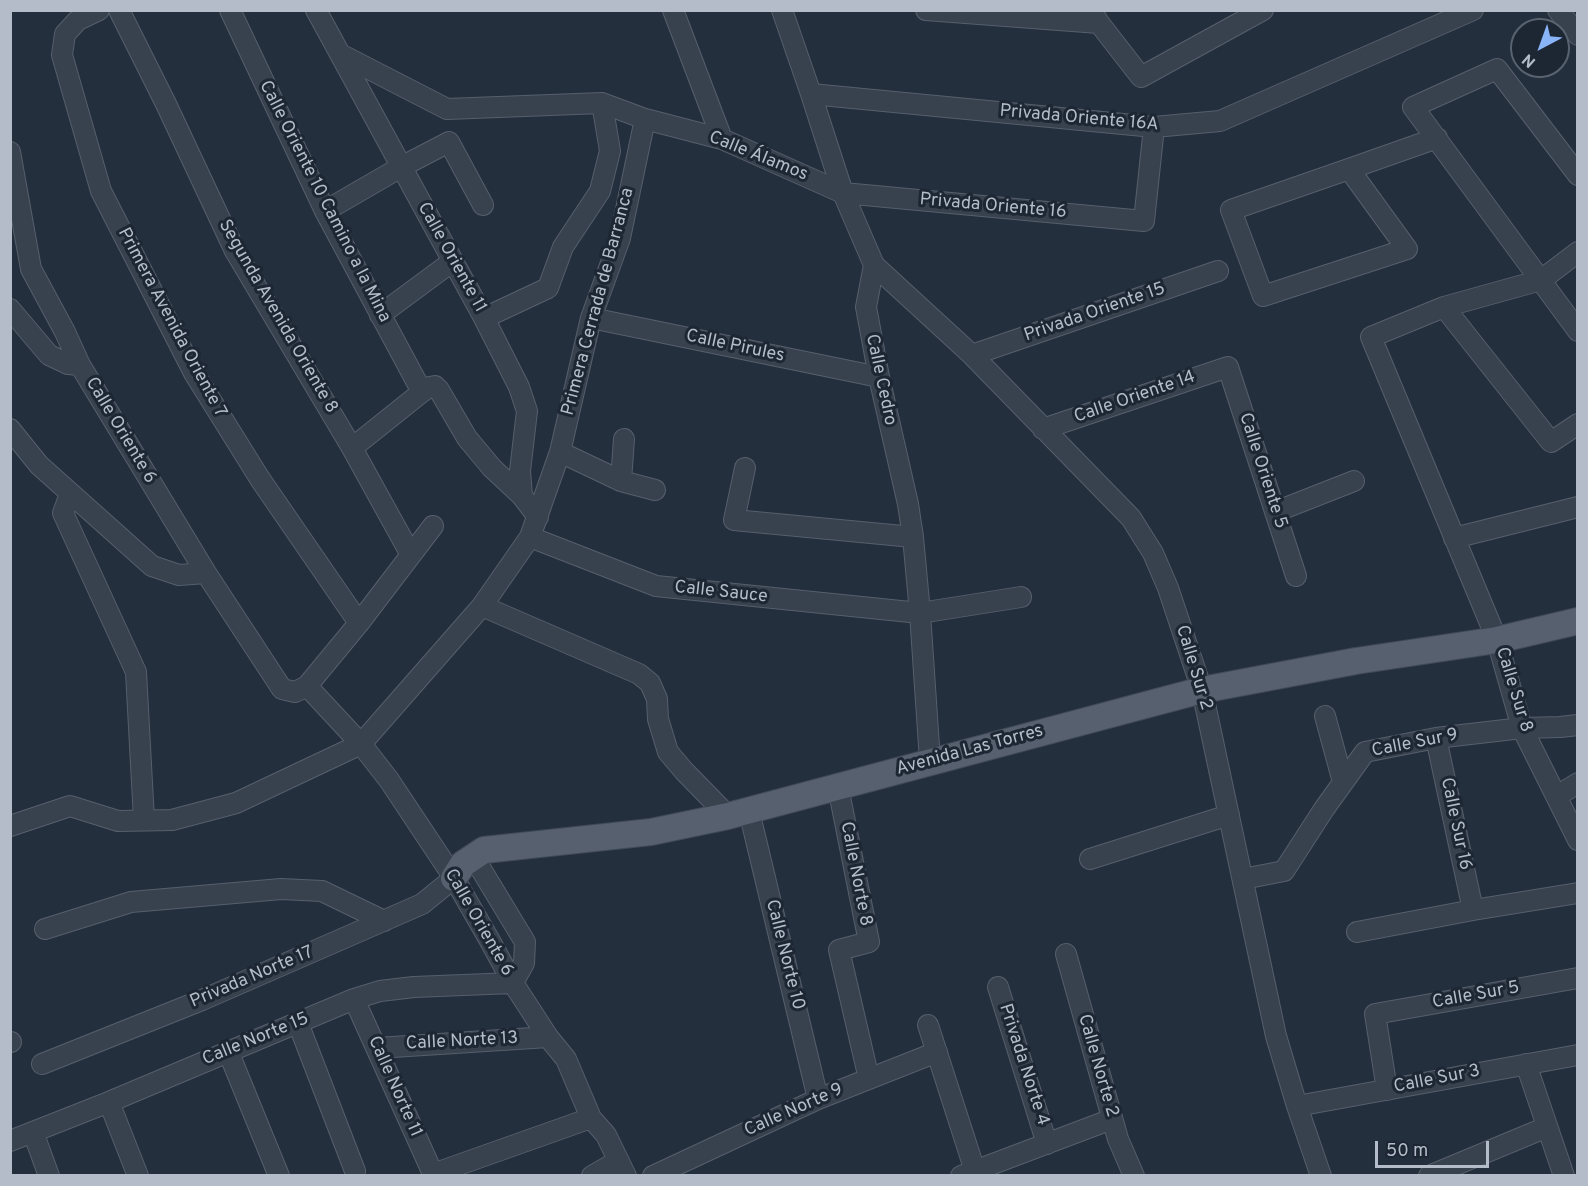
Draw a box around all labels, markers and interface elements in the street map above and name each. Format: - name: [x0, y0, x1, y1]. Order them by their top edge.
- north arrow: [1510, 18, 1570, 78]
- text: N: [1519, 49, 1540, 71]
- street label: Calle Oriente 10 Camino a la Mina: [253, 77, 395, 327]
- street label: Privada Oriente 16A: [999, 101, 1159, 137]
- street label: Calle Álamos: [705, 127, 811, 187]
- street label: Primera Cerrada de Barranca: [558, 186, 640, 418]
- street label: Privada Oriente 16: [919, 190, 1067, 224]
- street label: Calle Oriente 11: [412, 199, 490, 317]
- street label: Segunda Avenida Oriente 8: [213, 216, 341, 418]
- street label: Primera Avenida Oriente 7: [112, 224, 230, 422]
- street label: Privada Oriente 15: [1021, 279, 1169, 347]
- street label: Calle Pirules: [684, 326, 786, 368]
- street label: Calle Cedro: [860, 332, 900, 428]
- street label: Calle Oriente 14: [1071, 367, 1199, 429]
- street label: Calle Oriente 6: [80, 374, 160, 488]
- street label: Calle Oriente 5: [1233, 410, 1291, 532]
- street label: Calle Sauce: [673, 577, 769, 609]
- street label: Calle Sur 2: [1170, 623, 1216, 713]
- street label: Calle Sur 8: [1490, 645, 1536, 735]
- street label: Avenida Las Torres: [894, 721, 1046, 781]
- street label: Calle Sur 9: [1370, 725, 1460, 763]
- street label: Calle Sur 16: [1435, 776, 1475, 872]
- street label: Calle Norte 8: [834, 820, 876, 928]
- street label: Calle Oriente 6: [439, 866, 517, 980]
- street label: Calle Norte 10: [760, 897, 808, 1013]
- street label: Privada Norte 17: [187, 942, 317, 1014]
- street label: Calle Sur 5: [1431, 978, 1521, 1014]
- street label: Privada Norte 4: [993, 1001, 1053, 1129]
- street label: Calle Norte 15: [200, 1009, 312, 1071]
- street label: Calle Norte 2: [1072, 1012, 1122, 1120]
- street label: Calle Norte 13: [405, 1028, 519, 1056]
- street label: Calle Norte 11: [362, 1033, 426, 1141]
- street label: Calle Sur 3: [1392, 1061, 1482, 1099]
- street label: Calle Norte 9: [741, 1080, 847, 1142]
- scale bar: [1378, 1129, 1492, 1167]
- text: 50 m: [1386, 1140, 1428, 1163]

